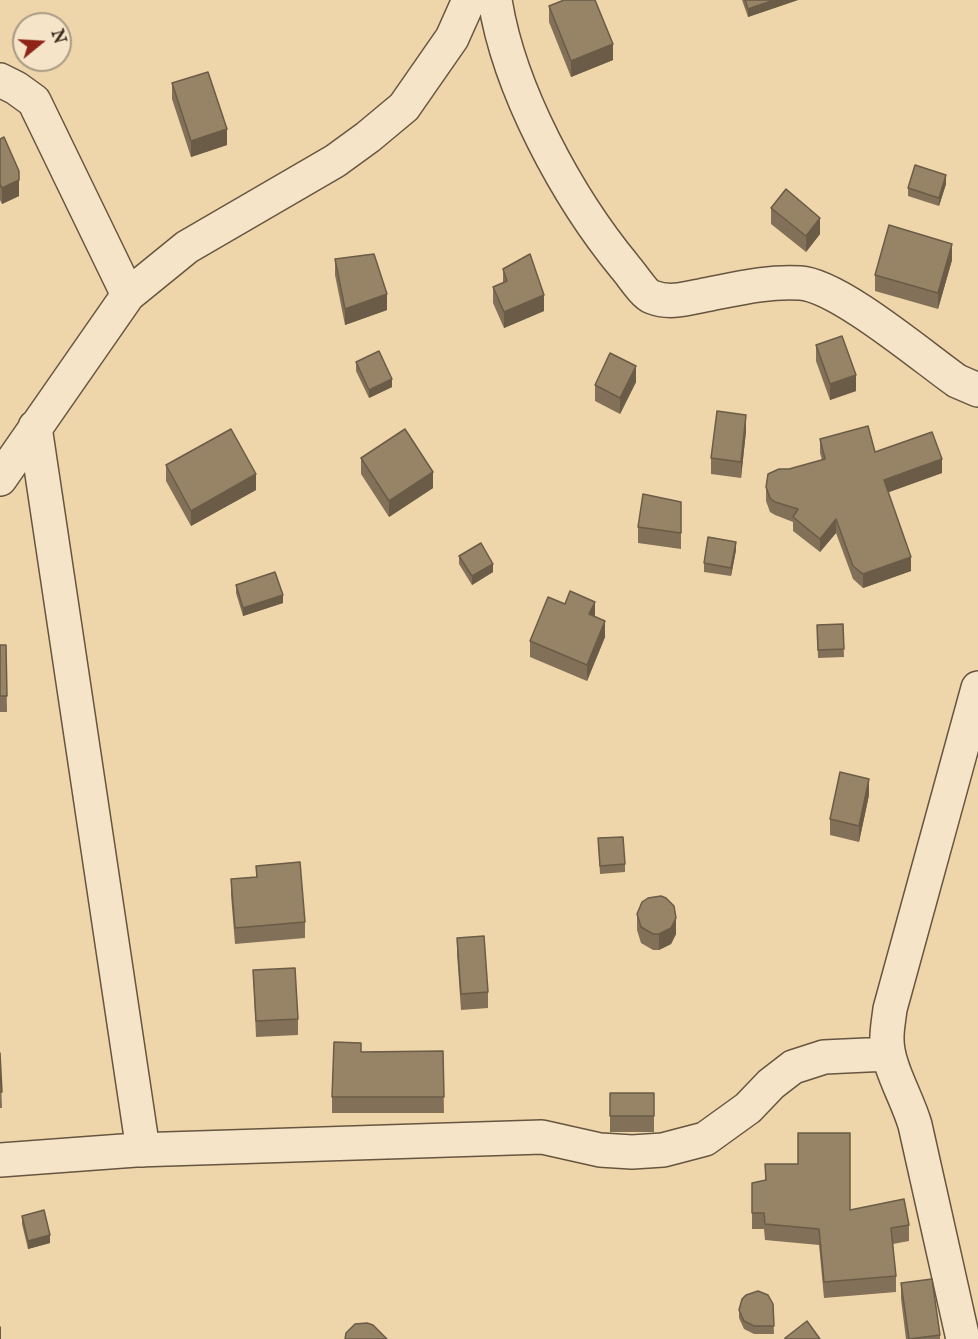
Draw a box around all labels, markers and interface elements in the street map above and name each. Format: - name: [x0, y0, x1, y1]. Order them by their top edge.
- north arrow: [12, 12, 72, 72]
- text: N: [46, 27, 69, 47]

